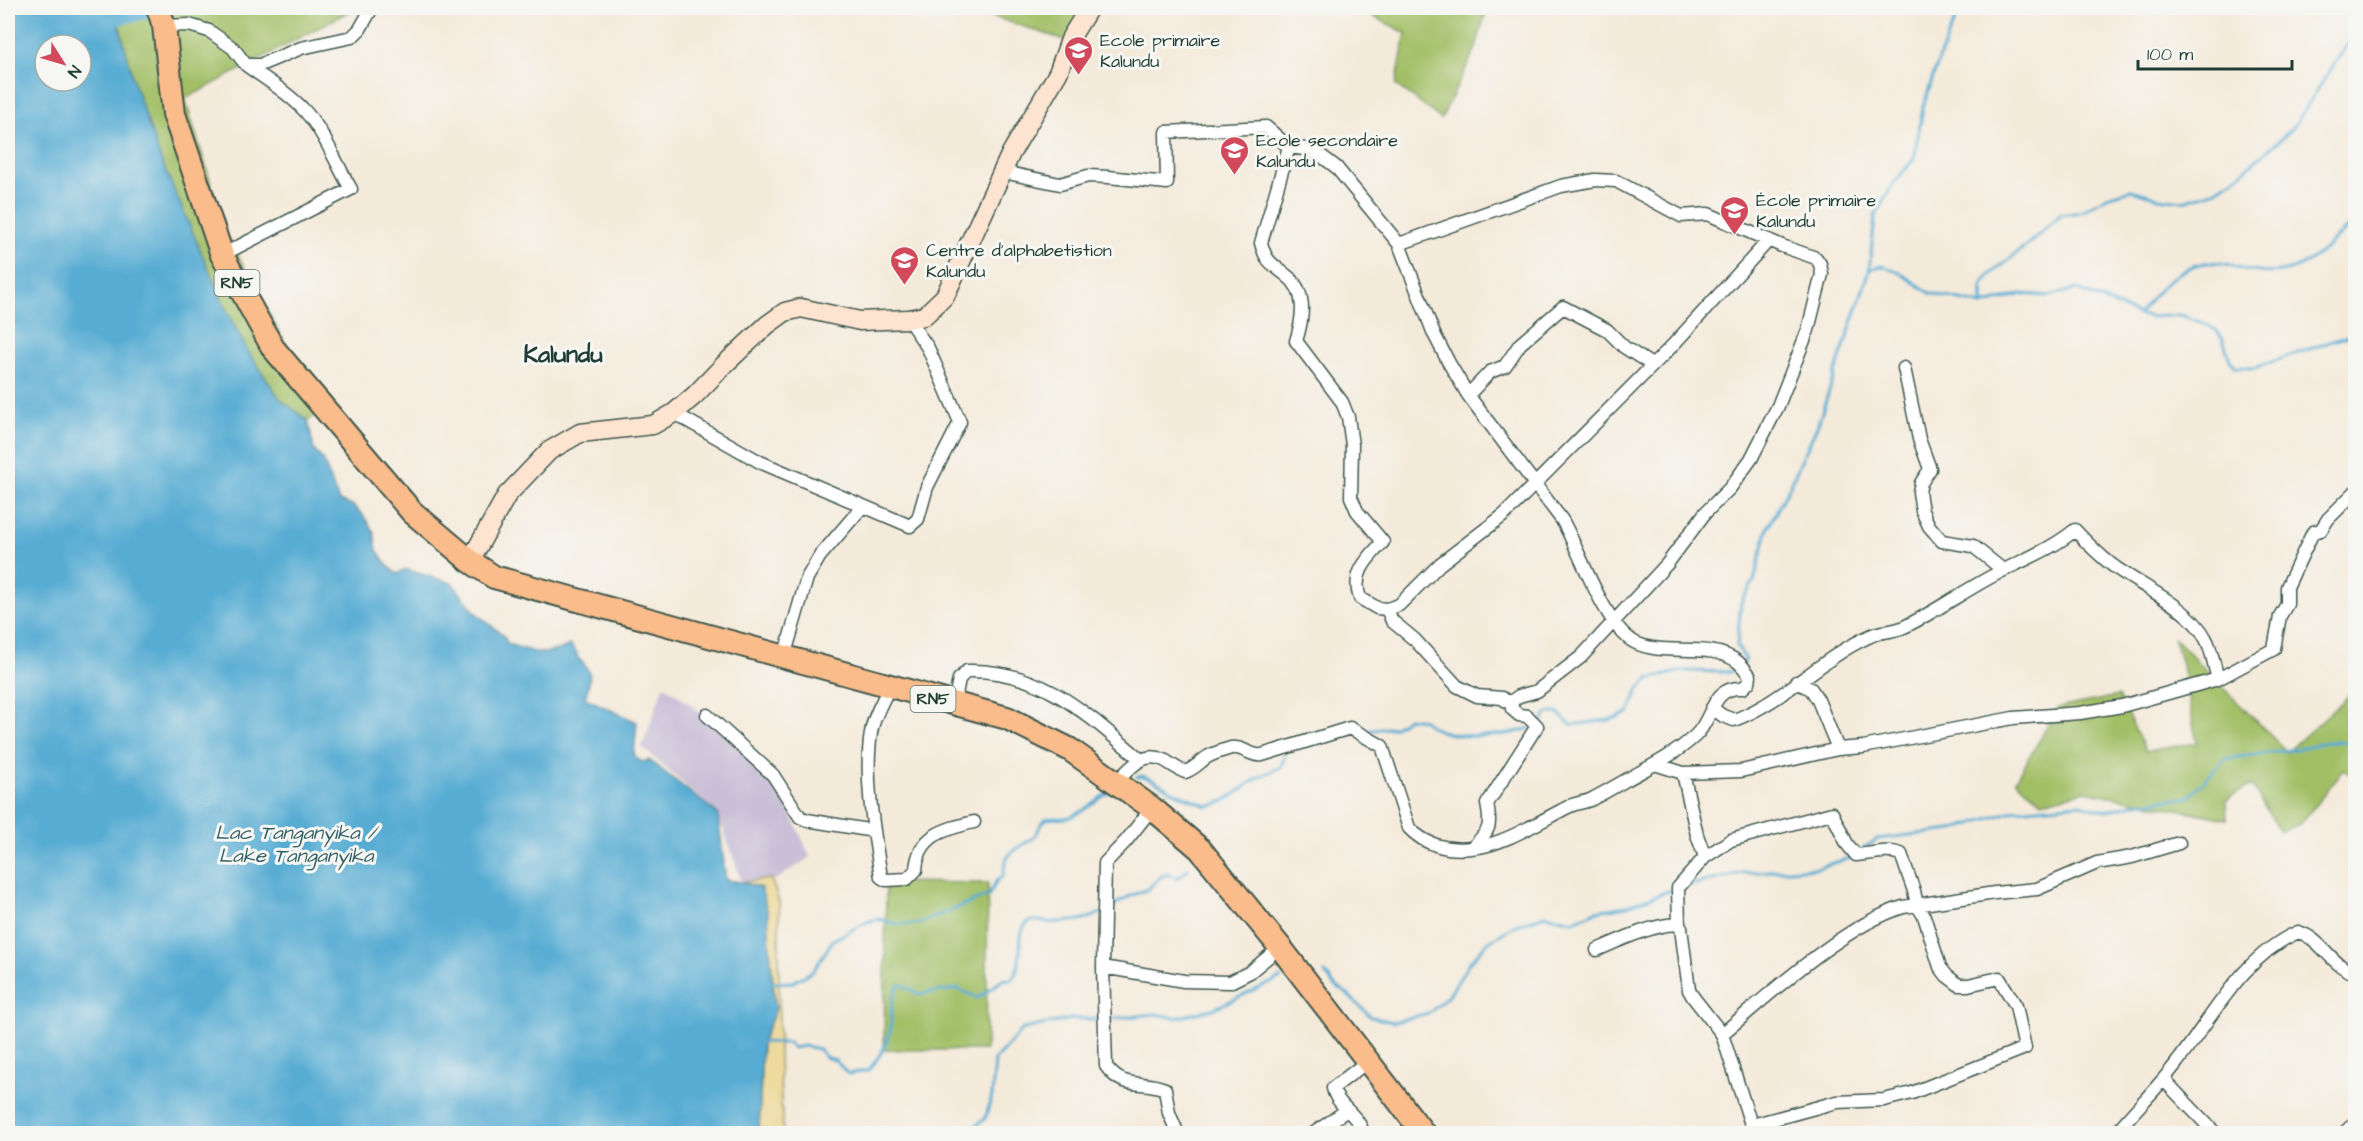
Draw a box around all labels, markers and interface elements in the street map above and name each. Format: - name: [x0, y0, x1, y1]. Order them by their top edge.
- place label: Ecole primaire Kalundu: [1100, 28, 1220, 74]
- north arrow: [33, 33, 93, 93]
- scale bar: [2138, 33, 2292, 71]
- school or university icon: Ecole primaire Kalundu: [1063, 34, 1095, 76]
- text: 100 m: [2147, 42, 2193, 67]
- text: N: [62, 61, 86, 82]
- place label: Ecole secondaire Kalundu: [1256, 128, 1398, 174]
- school or university icon: Ecole secondaire Kalundu: [1219, 134, 1251, 176]
- place label: École primaire Kalundu: [1756, 188, 1876, 234]
- school or university icon: École primaire Kalundu: [1719, 194, 1751, 236]
- place label: Centre d'alphabetistion Kalundu: [926, 238, 1112, 284]
- school or university icon: Centre d'alphabetistion Kalundu: [889, 244, 921, 286]
- road number: RN5: [214, 270, 260, 296]
- district label: Kalundu: [523, 338, 603, 372]
- road number: RN5: [910, 686, 956, 712]
- water label: Lac Tanganyika / Lake Tanganyika: [215, 819, 381, 871]

